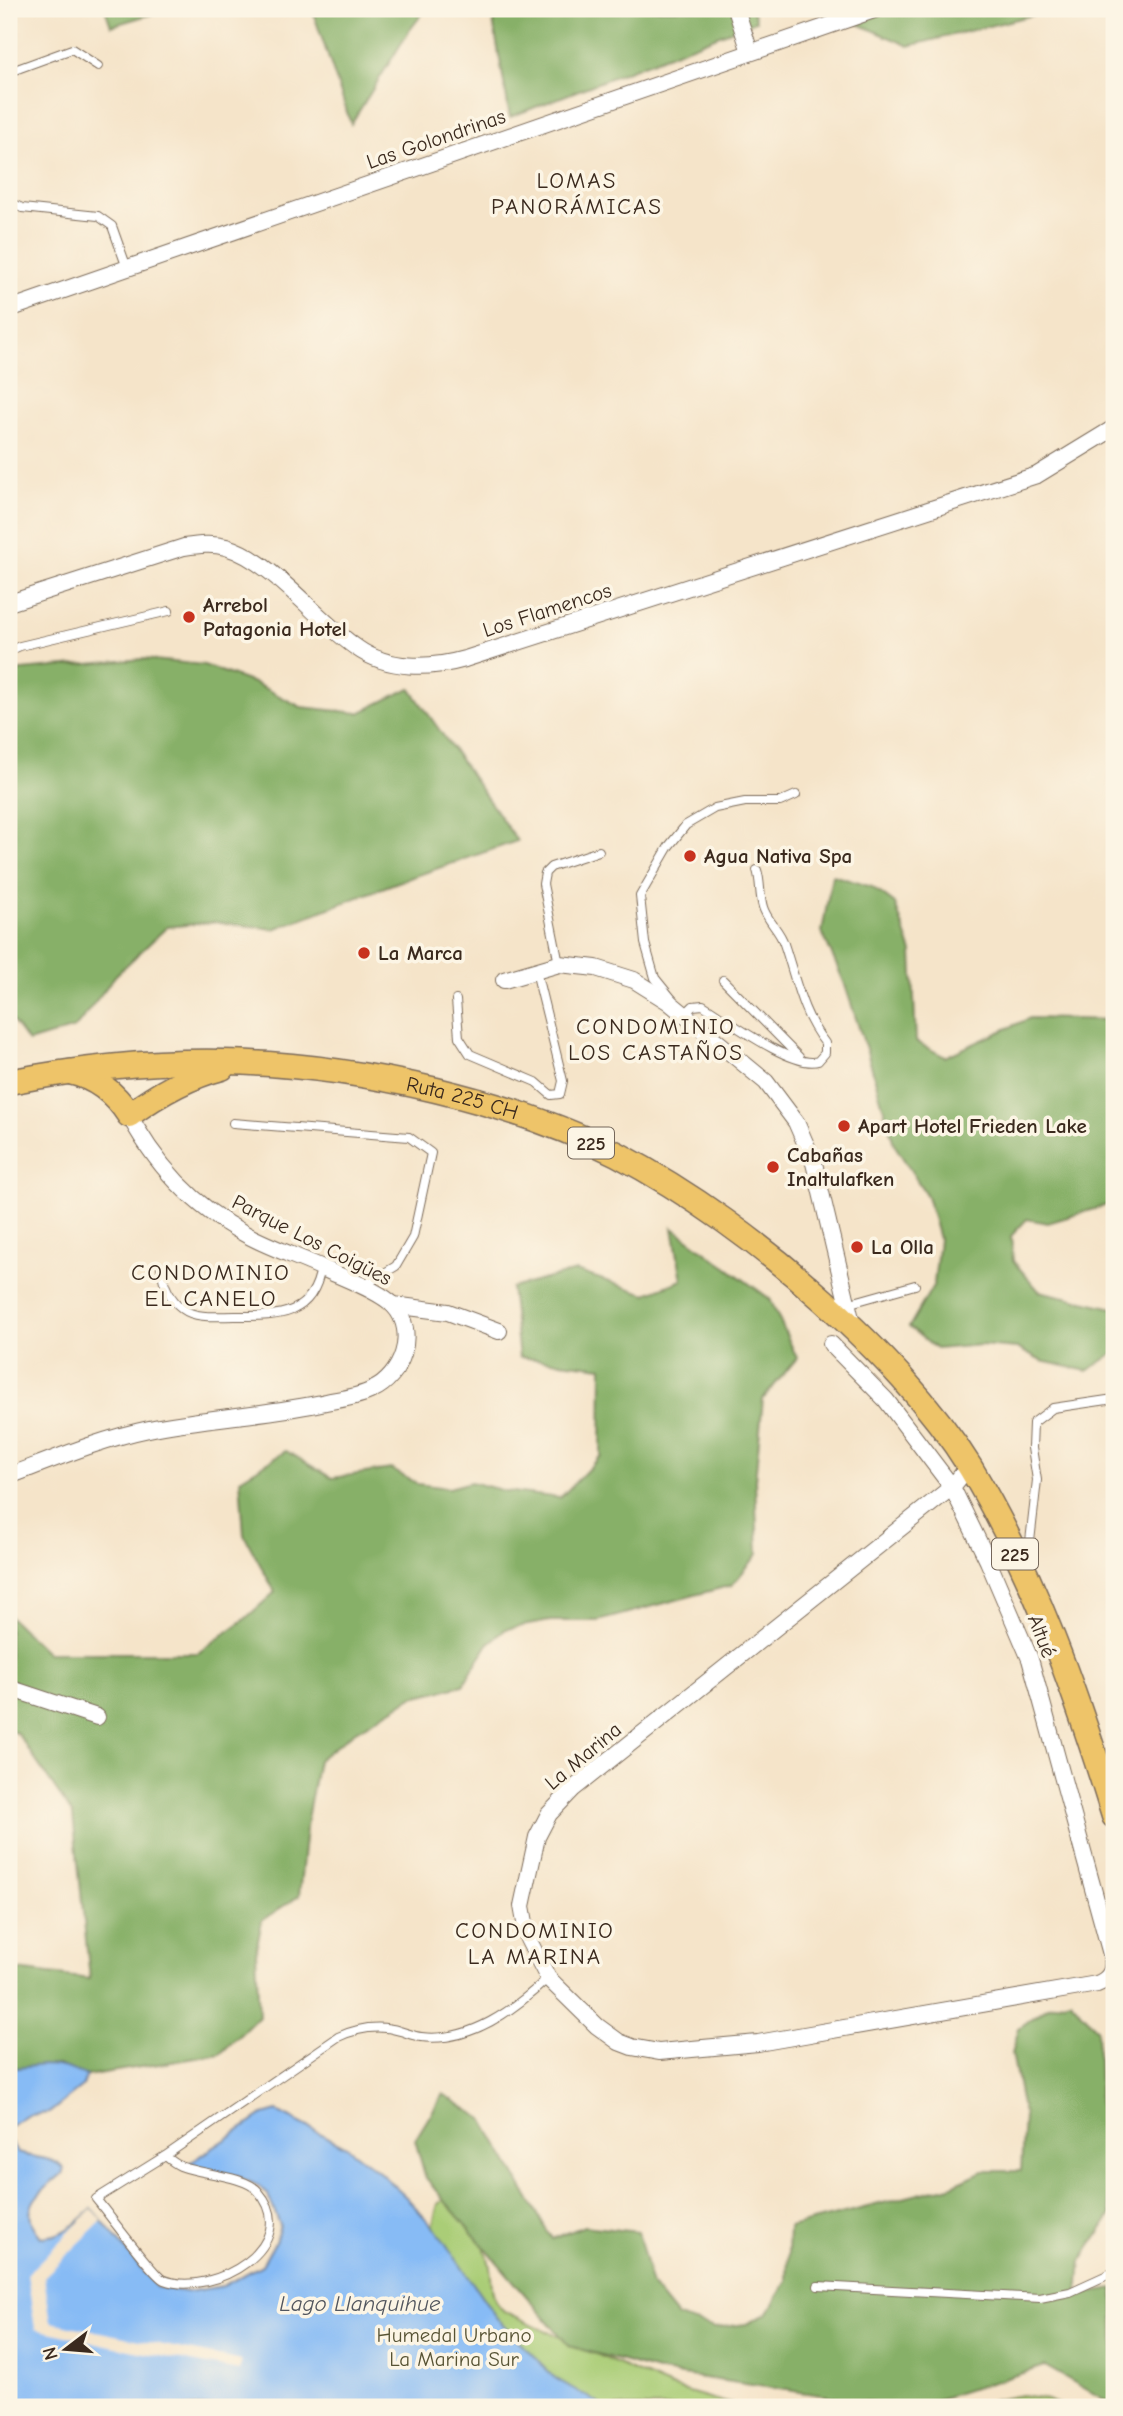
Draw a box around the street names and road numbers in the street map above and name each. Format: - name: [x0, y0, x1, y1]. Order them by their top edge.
- street label: Las Golondrinas: [363, 104, 509, 174]
- street label: Los Flamencos: [480, 578, 614, 642]
- street label: Ruta 225 CH: [404, 1072, 521, 1125]
- road number: 225: [568, 1128, 614, 1158]
- street label: Parque Los Coigües: [228, 1189, 396, 1291]
- road number: 225: [992, 1538, 1038, 1570]
- street label: Altué: [1023, 1611, 1061, 1661]
- street label: La Marina: [540, 1717, 626, 1795]

